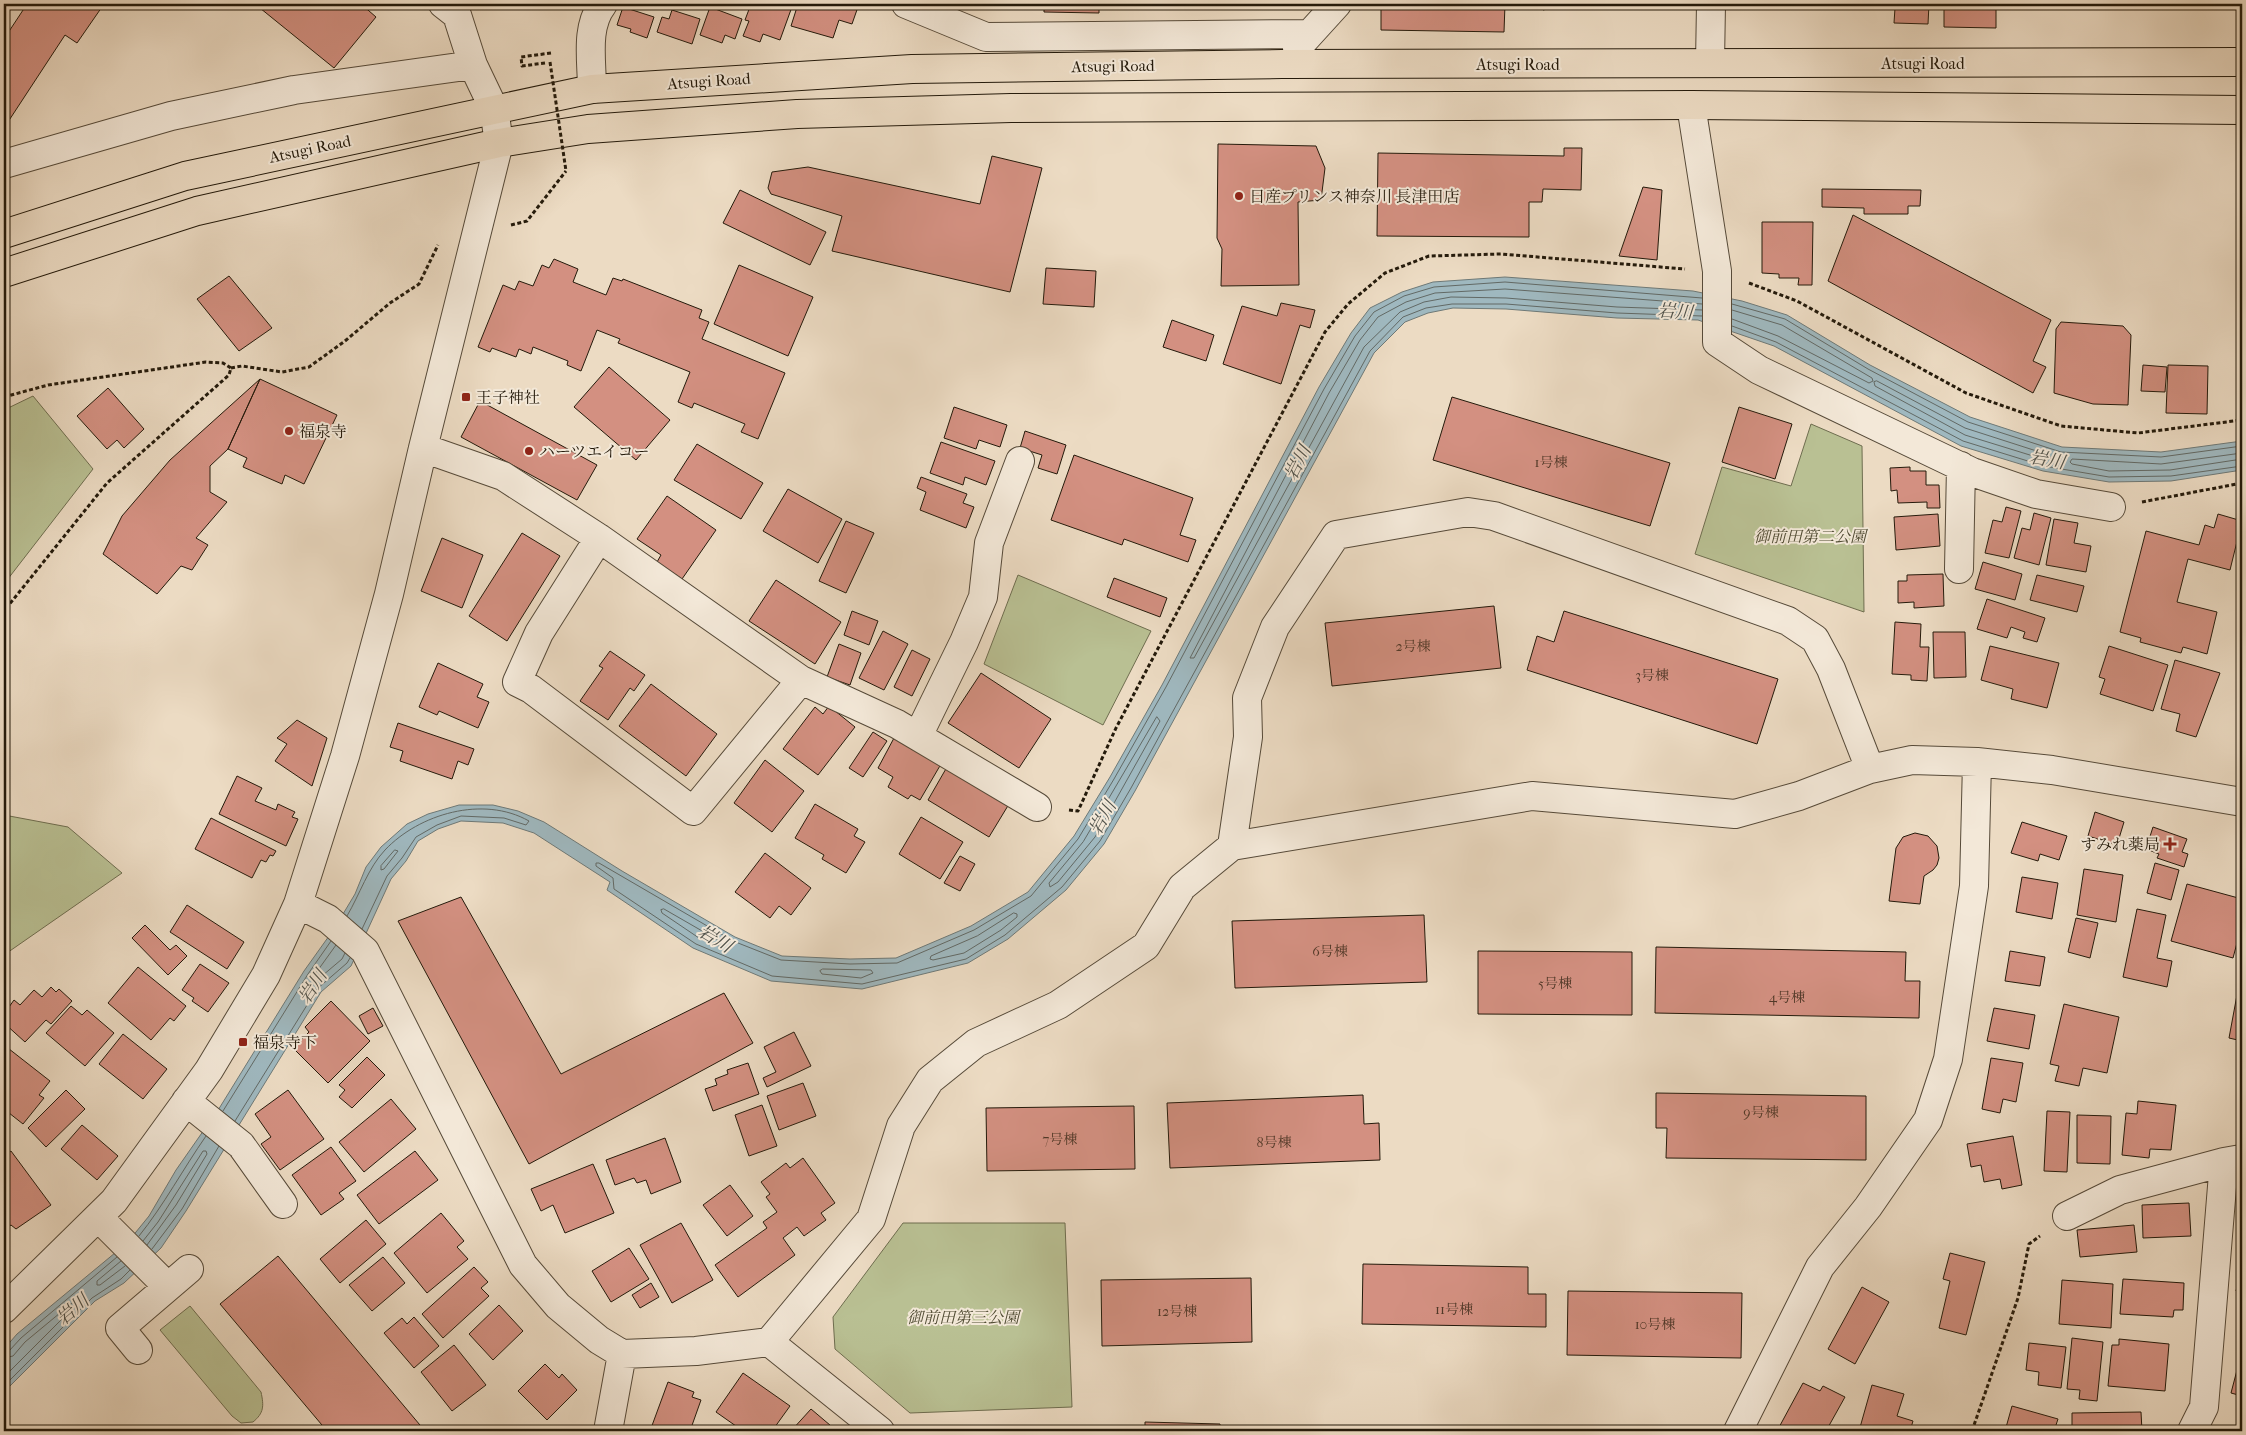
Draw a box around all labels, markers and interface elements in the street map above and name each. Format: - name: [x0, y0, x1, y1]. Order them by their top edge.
- street label: Atsugi Road: [1880, 54, 1965, 73]
- street label: Atsugi Road: [1475, 55, 1560, 74]
- street label: Atsugi Road: [1070, 56, 1155, 76]
- street label: Atsugi Road: [666, 69, 752, 93]
- street label: Atsugi Road: [266, 131, 353, 167]
- place label: 日産プリンス神奈川 長津田店: [1249, 187, 1459, 206]
- marker: 日産プリンス神奈川 長津田店: [1233, 190, 1245, 202]
- water label: 岩川: [1656, 300, 1696, 324]
- place label: 王子神社: [476, 388, 540, 407]
- marker: 王子神社: [460, 391, 472, 403]
- place label: 福泉寺: [299, 422, 347, 441]
- marker: 福泉寺: [283, 425, 295, 437]
- water label: 岩川: [1280, 440, 1316, 484]
- place label: ハーツエイコー: [539, 442, 649, 461]
- marker: ハーツエイコー: [523, 445, 535, 457]
- water label: 岩川: [2027, 447, 2069, 474]
- house number: 1号棟: [1535, 454, 1568, 471]
- park label: 御前田第二公園: [1754, 527, 1869, 546]
- house number: 2号棟: [1395, 638, 1431, 655]
- house number: 3号棟: [1635, 667, 1669, 684]
- water label: 岩川: [1085, 795, 1122, 839]
- place label: すみれ薬局: [2080, 835, 2160, 854]
- marker: すみれ薬局: [2164, 838, 2176, 850]
- water label: 岩川: [694, 921, 738, 958]
- house number: 6号棟: [1312, 943, 1348, 960]
- water label: 岩川: [294, 965, 333, 1008]
- house number: 5号棟: [1538, 975, 1572, 992]
- house number: 4号棟: [1769, 989, 1805, 1006]
- place label: 福泉寺下: [253, 1033, 317, 1052]
- marker: 福泉寺下: [237, 1036, 249, 1048]
- house number: 9号棟: [1743, 1104, 1779, 1121]
- house number: 7号棟: [1043, 1131, 1077, 1148]
- house number: 8号棟: [1256, 1134, 1292, 1151]
- water label: 岩川: [53, 1289, 95, 1330]
- house number: 11号棟: [1435, 1301, 1473, 1318]
- house number: 12号棟: [1157, 1303, 1197, 1320]
- park label: 御前田第三公園: [907, 1308, 1022, 1327]
- house number: 10号棟: [1635, 1316, 1675, 1333]

